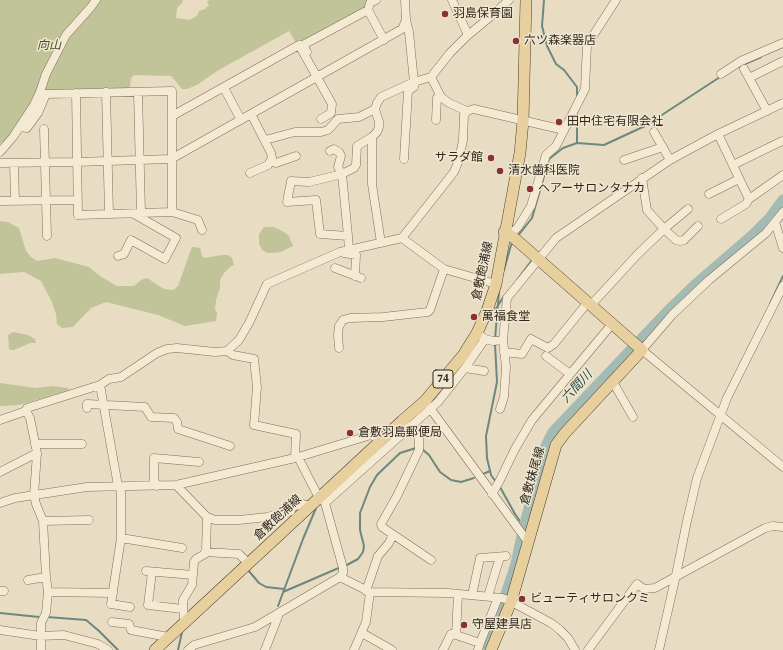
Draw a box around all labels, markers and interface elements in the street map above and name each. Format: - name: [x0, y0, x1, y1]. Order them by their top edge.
- place label: 羽島保育園: [453, 7, 513, 21]
- marker: 羽島保育園: [440, 9, 450, 19]
- place label: 六ツ森楽器店: [524, 34, 596, 48]
- marker: 六ツ森楽器店: [511, 36, 521, 46]
- park label: 向山: [37, 39, 61, 53]
- place label: 田中住宅有限会社: [567, 115, 663, 129]
- marker: 田中住宅有限会社: [554, 117, 564, 127]
- place label: サラダ館: [435, 151, 483, 165]
- marker: サラダ館: [486, 153, 496, 163]
- place label: 清水歯科医院: [508, 164, 580, 178]
- marker: 清水歯科医院: [495, 166, 505, 176]
- place label: ヘアーサロンタナカ: [538, 182, 645, 196]
- marker: ヘアーサロンタナカ: [525, 184, 535, 194]
- street label: 倉敷飽浦線: [470, 240, 496, 302]
- place label: 萬福食堂: [482, 310, 530, 324]
- marker: 萬福食堂: [469, 312, 479, 322]
- water label: 六間川: [558, 367, 596, 407]
- road number: 74: [433, 370, 453, 388]
- place label: 倉敷羽島郵便局: [358, 426, 442, 440]
- marker: 倉敷羽島郵便局: [345, 428, 355, 438]
- street label: 倉敷妹尾線: [518, 445, 548, 507]
- street label: 倉敷飽浦線: [251, 492, 305, 544]
- place label: ビューティサロンクミ: [530, 592, 650, 606]
- marker: ビューティサロンクミ: [517, 594, 527, 604]
- place label: 守屋建具店: [472, 618, 532, 632]
- marker: 守屋建具店: [459, 620, 469, 630]

